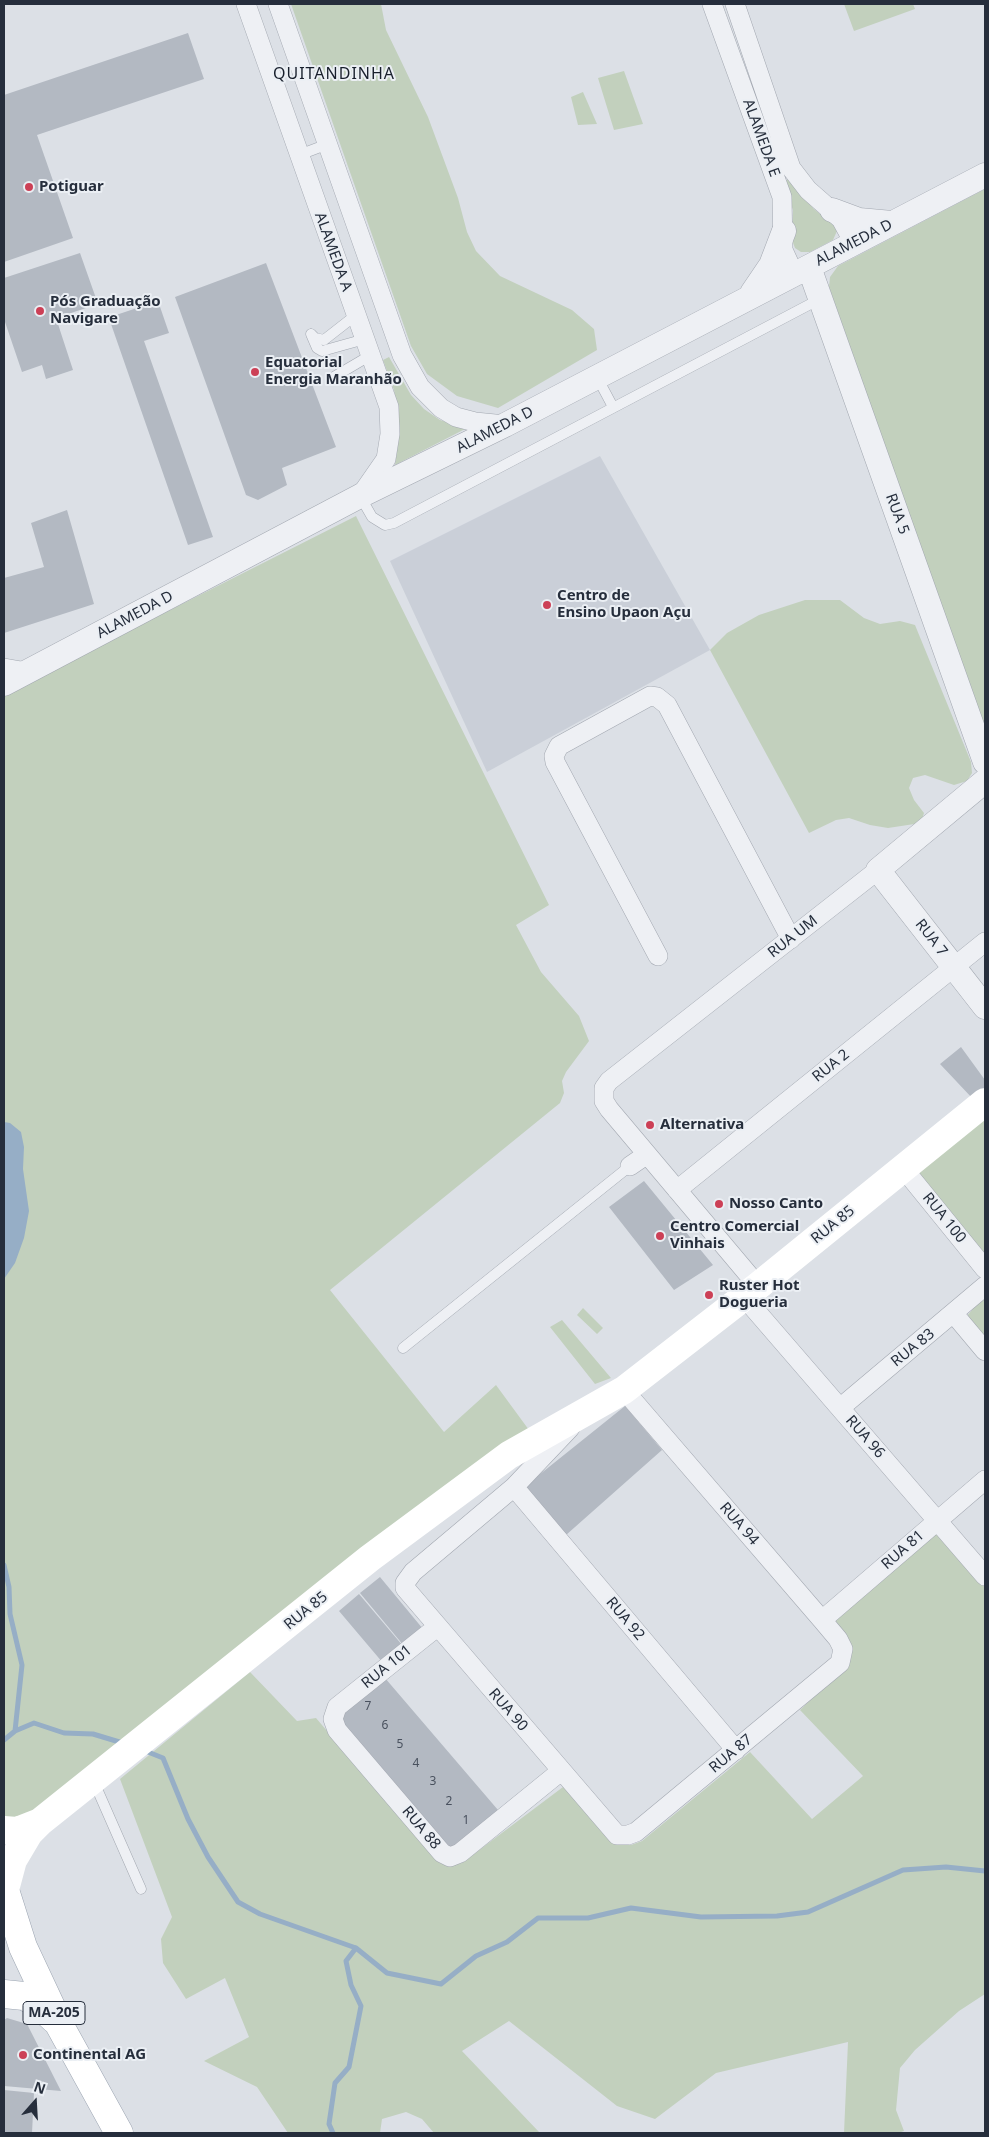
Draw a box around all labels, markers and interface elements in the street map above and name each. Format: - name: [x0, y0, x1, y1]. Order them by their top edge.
- district label: QUITANDINHA: [272, 64, 396, 84]
- street label: ALAMEDA E: [739, 97, 783, 179]
- place label: Potiguar: [39, 178, 104, 196]
- marker: Potiguar: [23, 181, 35, 193]
- street label: ALAMEDA A: [310, 210, 356, 294]
- street label: ALAMEDA D: [812, 216, 896, 270]
- place label: Pós Graduação Navigare: [50, 293, 161, 328]
- marker: Pós Graduação Navigare: [34, 305, 46, 317]
- place label: Equatorial Energia Maranhão: [265, 354, 402, 389]
- marker: Equatorial Energia Maranhão: [249, 366, 261, 378]
- street label: ALAMEDA D: [453, 403, 537, 457]
- street label: RUA 5: [881, 491, 913, 537]
- street label: ALAMEDA D: [94, 587, 176, 643]
- place label: Centro de Ensino Upaon Açu: [557, 587, 691, 622]
- marker: Centro de Ensino Upaon Açu: [541, 599, 553, 611]
- street label: RUA UM: [765, 912, 821, 962]
- street label: RUA 7: [911, 916, 951, 960]
- street label: RUA 2: [809, 1046, 853, 1086]
- place label: Alternativa: [660, 1116, 744, 1134]
- marker: Alternativa: [644, 1119, 656, 1131]
- street label: RUA 100: [918, 1189, 970, 1247]
- place label: Nosso Canto: [729, 1195, 823, 1213]
- marker: Nosso Canto: [713, 1198, 725, 1210]
- street label: RUA 85: [808, 1202, 858, 1248]
- place label: Centro Comercial Vinhais: [670, 1218, 799, 1253]
- marker: Centro Comercial Vinhais: [654, 1230, 666, 1242]
- place label: Ruster Hot Dogueria: [719, 1277, 800, 1312]
- marker: Ruster Hot Dogueria: [703, 1289, 715, 1301]
- street label: RUA 83: [888, 1325, 938, 1371]
- street label: RUA 96: [842, 1412, 888, 1462]
- street label: RUA 94: [716, 1499, 762, 1549]
- street label: RUA 81: [878, 1527, 928, 1573]
- street label: RUA 85: [281, 1588, 331, 1634]
- street label: RUA 92: [602, 1594, 648, 1644]
- street label: RUA 101: [358, 1641, 416, 1693]
- street label: RUA 90: [485, 1685, 531, 1735]
- house number: 7: [365, 1700, 371, 1714]
- house number: 6: [382, 1719, 388, 1733]
- street label: RUA 87: [706, 1731, 756, 1777]
- house number: 5: [397, 1738, 403, 1752]
- house number: 4: [413, 1757, 419, 1771]
- house number: 3: [430, 1775, 436, 1789]
- house number: 2: [446, 1795, 452, 1809]
- street label: RUA 88: [398, 1803, 444, 1853]
- house number: 1: [463, 1814, 469, 1828]
- road number: MA-205: [23, 2002, 85, 2025]
- place label: Continental AG: [33, 2046, 146, 2064]
- marker: Continental AG: [17, 2049, 29, 2061]
- north arrow: [10, 2077, 60, 2127]
- text: N: [32, 2077, 49, 2098]

